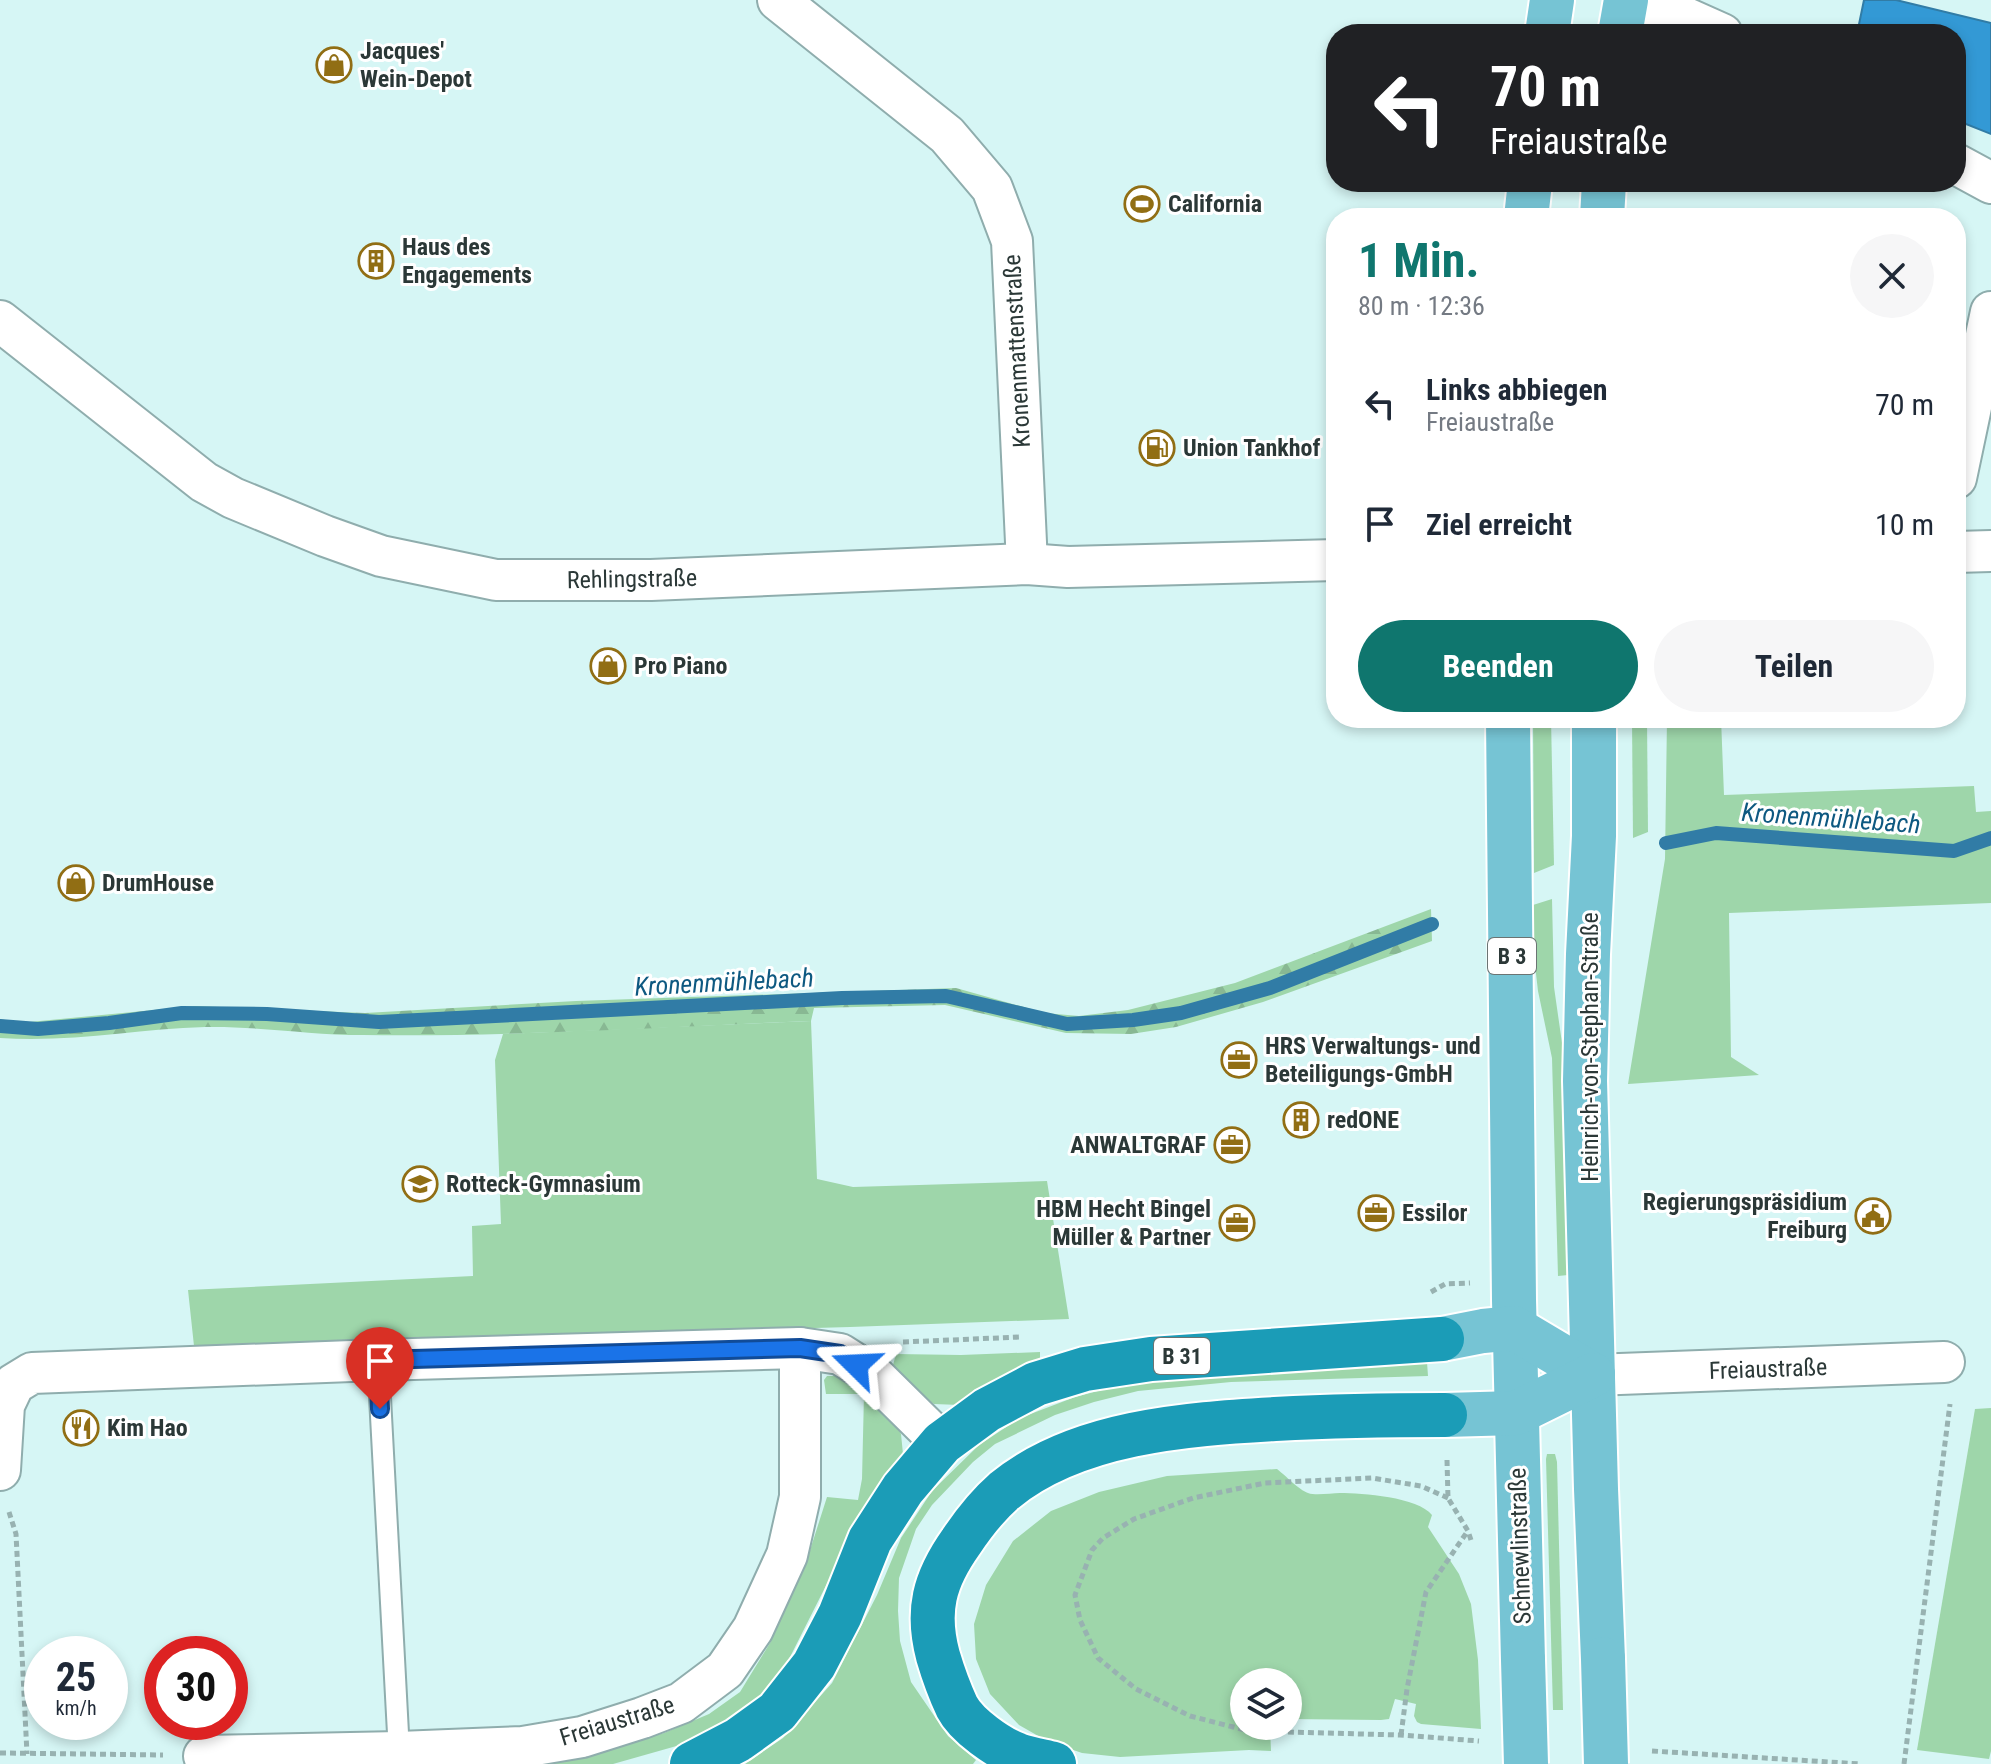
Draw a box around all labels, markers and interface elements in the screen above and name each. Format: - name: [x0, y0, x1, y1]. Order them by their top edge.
- place label: Jacques' Wein-Depot: [360, 37, 472, 93]
- shop icon: Jacques' Wein-Depot: [315, 46, 353, 84]
- text: 70 m: [1490, 54, 1601, 120]
- icon: left: [1358, 56, 1462, 160]
- text: Freiaustraße: [1490, 121, 1668, 163]
- sports icon: California: [1123, 185, 1161, 223]
- place label: California: [1168, 190, 1262, 218]
- text: 1 Min.: [1358, 232, 1479, 289]
- place label: Haus des Engagements: [402, 233, 532, 289]
- button: close: [1850, 234, 1934, 318]
- building icon: Haus des Engagements: [357, 242, 395, 280]
- street label: Kronenmattenstraße: [998, 254, 1036, 448]
- text: 80 m · 12:36: [1358, 291, 1485, 321]
- text: Links abbiegen: [1426, 372, 1608, 407]
- icon: left: [1358, 382, 1402, 426]
- text: 70 m: [1875, 387, 1934, 422]
- text: Freiaustraße: [1426, 407, 1554, 437]
- fuel station icon: Union Tankhof: [1138, 429, 1176, 467]
- place label: Union Tankhof: [1183, 434, 1321, 462]
- icon: arrive: [1358, 502, 1402, 546]
- text: Ziel erreicht: [1426, 507, 1572, 542]
- text: 10 m: [1875, 507, 1934, 542]
- street label: Rehlingstraße: [567, 564, 697, 594]
- button: Beenden: [1358, 620, 1638, 712]
- button: Teilen: [1654, 620, 1934, 712]
- shop icon: Pro Piano: [589, 647, 627, 685]
- place label: Pro Piano: [634, 652, 727, 680]
- water label: Kronenmühlebach: [1740, 797, 1922, 839]
- shop icon: DrumHouse: [57, 864, 95, 902]
- place label: DrumHouse: [102, 869, 214, 897]
- street label: Heinrich-von-Stephan-Straße: [1576, 912, 1604, 1182]
- road number: B 3: [1488, 938, 1536, 974]
- water label: Kronenmühlebach: [634, 962, 814, 1002]
- place label: HRS Verwaltungs- und Beteiligungs-GmbH: [1265, 1032, 1481, 1088]
- office icon: HRS Verwaltungs- und Beteiligungs-GmbH: [1220, 1041, 1258, 1079]
- building icon: redONE: [1282, 1101, 1320, 1139]
- place label: redONE: [1327, 1106, 1399, 1134]
- office icon: ANWALTGRAF: [1213, 1126, 1251, 1164]
- place label: ANWALTGRAF: [1070, 1131, 1206, 1159]
- school or university icon: Rotteck-Gymnasium: [401, 1165, 439, 1203]
- place label: Rotteck-Gymnasium: [446, 1170, 641, 1198]
- place label: Regierungspräsidium Freiburg: [1643, 1188, 1847, 1244]
- office icon: Essilor: [1357, 1194, 1395, 1232]
- place label: HBM Hecht Bingel Müller & Partner: [1036, 1195, 1211, 1251]
- public building icon: Regierungspräsidium Freiburg: [1854, 1197, 1892, 1235]
- place label: Essilor: [1402, 1199, 1468, 1227]
- office icon: HBM Hecht Bingel Müller & Partner: [1218, 1204, 1256, 1242]
- position arrow: [814, 1323, 898, 1407]
- pin: [346, 1327, 414, 1409]
- road number: B 31: [1154, 1338, 1210, 1374]
- icon: arrive: [358, 1339, 402, 1383]
- street label: Freiaustraße: [1708, 1353, 1828, 1385]
- restaurant icon: Kim Hao: [62, 1409, 100, 1447]
- place label: Kim Hao: [107, 1414, 188, 1442]
- street label: Schnewlinstraße: [1503, 1467, 1537, 1625]
- speed limit sign: 30: [144, 1636, 248, 1740]
- text: 25: [56, 1654, 96, 1701]
- map controls: [1230, 1668, 1302, 1740]
- button: layers: [1230, 1668, 1302, 1740]
- street label: Freiaustraße: [556, 1690, 678, 1752]
- text: km/h: [55, 1696, 97, 1720]

